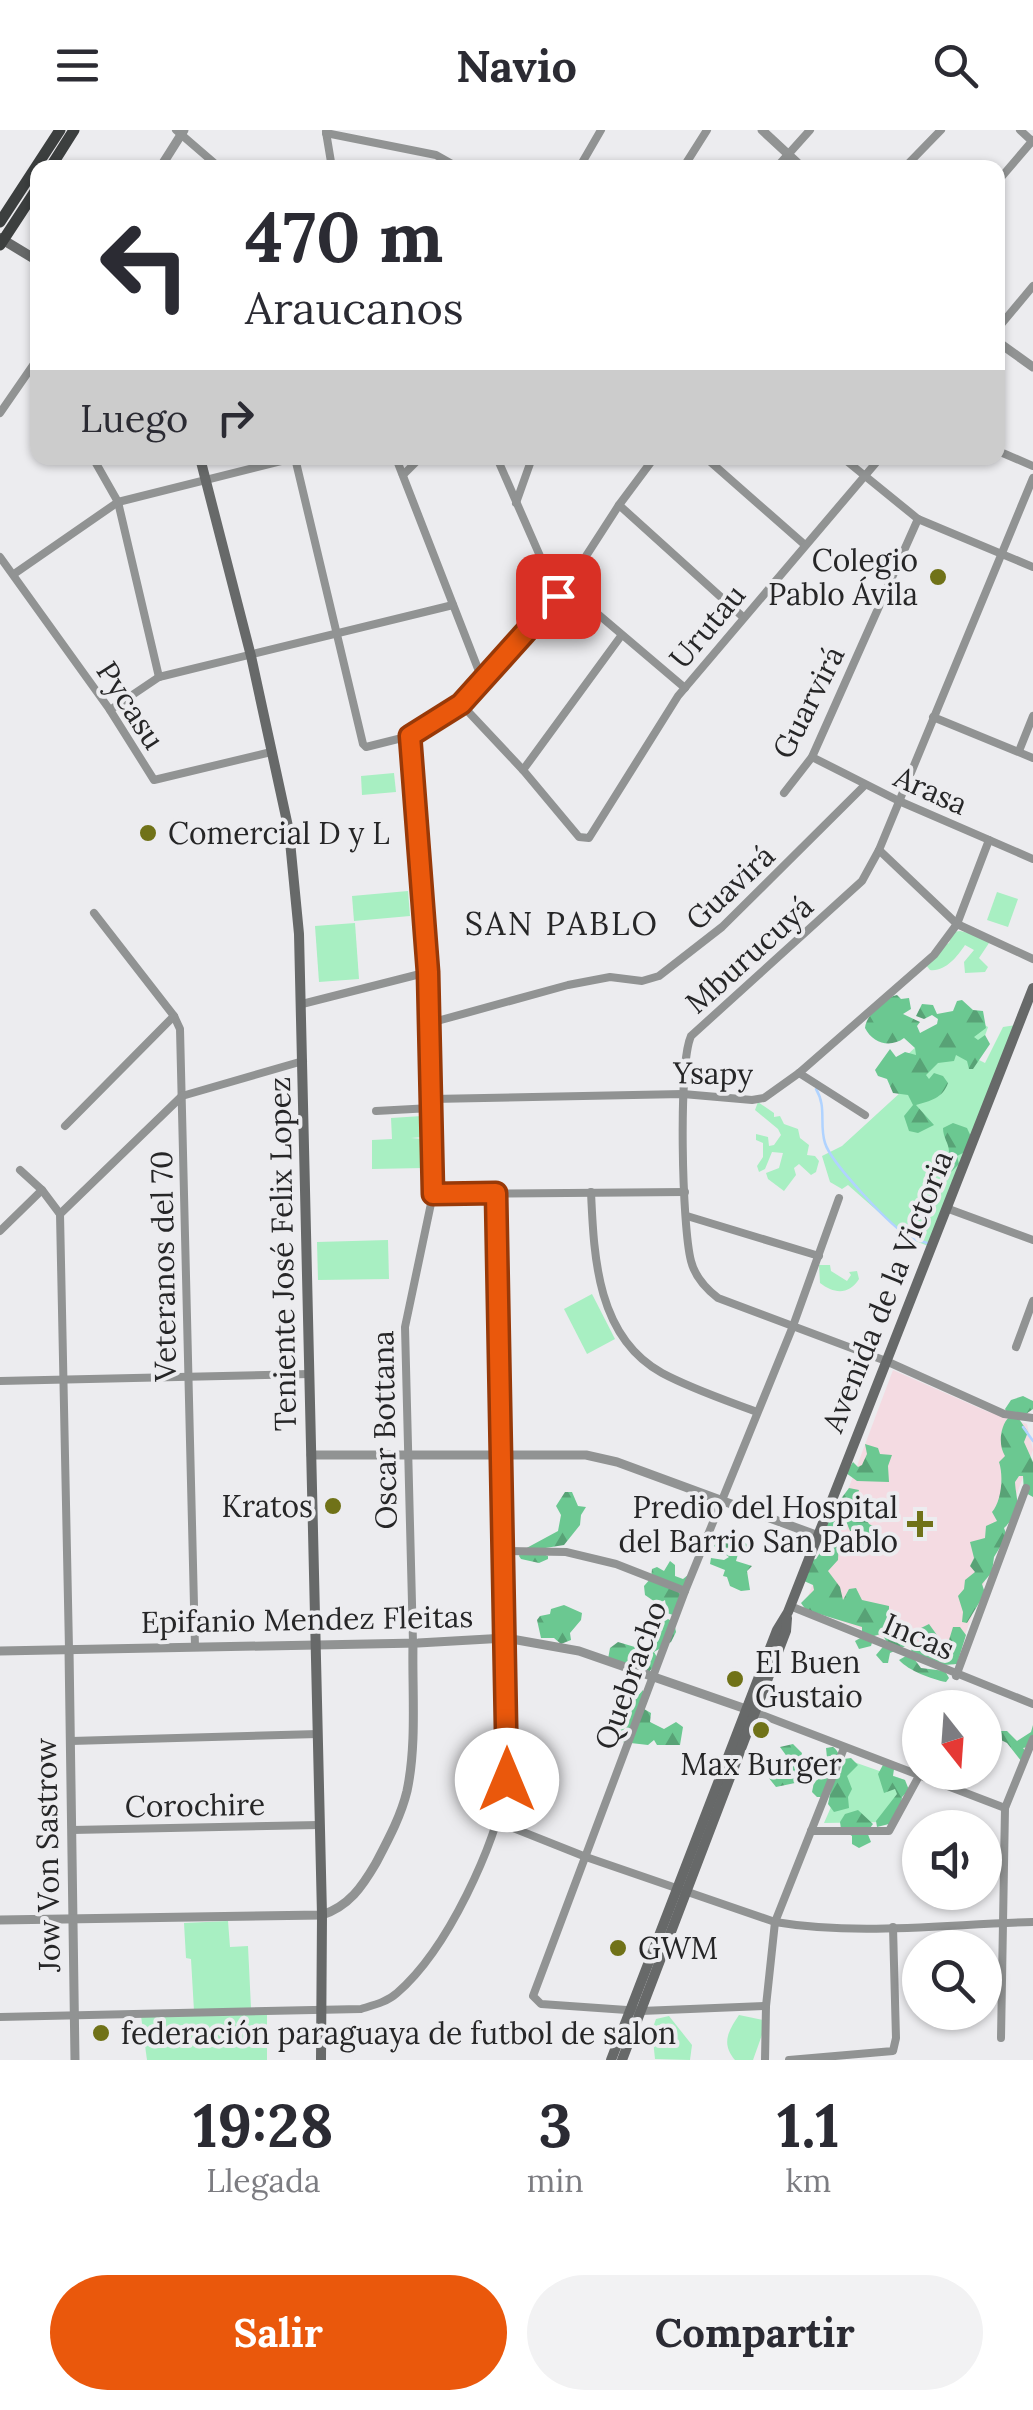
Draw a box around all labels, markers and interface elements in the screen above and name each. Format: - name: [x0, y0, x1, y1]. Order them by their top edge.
- text: Navio: [456, 37, 577, 94]
- icon: menu: [50, 38, 105, 93]
- icon: search: [928, 38, 983, 93]
- text: 470 m: [245, 192, 443, 281]
- icon: left: [80, 200, 210, 330]
- text: Araucanos: [245, 279, 464, 336]
- icon: right: [208, 390, 263, 445]
- text: Luego: [80, 394, 188, 442]
- place label: Colegio Pablo Ávila: [768, 541, 918, 613]
- pin: [516, 554, 601, 639]
- marker: Colegio Pablo Ávila: [927, 566, 949, 588]
- icon: arrive: [531, 569, 586, 624]
- street label: Urutau: [661, 576, 753, 676]
- street label: Guarvirá: [764, 639, 852, 765]
- street label: Pycasu: [88, 654, 173, 757]
- street label: Arasa: [887, 757, 974, 823]
- place label: Comercial D y L: [168, 814, 390, 853]
- marker: Comercial D y L: [137, 822, 159, 844]
- street label: Guavirá: [678, 836, 782, 938]
- street label: Mburucuyá: [677, 887, 821, 1022]
- district label: SAN PABLO: [465, 903, 659, 944]
- street label: Ysapy: [672, 1053, 753, 1094]
- street label: Teniente José Felix Lopez: [260, 1077, 304, 1431]
- street label: Avenida de la Victoria: [813, 1145, 961, 1438]
- street label: Veteranos del 70: [142, 1150, 184, 1383]
- street label: Oscar Bottana: [363, 1330, 405, 1530]
- place label: Kratos: [221, 1487, 313, 1525]
- place label: Predio del Hospital del Barrio San Pablo: [619, 1488, 898, 1560]
- marker: Kratos: [322, 1495, 344, 1517]
- marker: Predio del Hospital del Barrio San Pablo: [907, 1511, 933, 1537]
- street label: Quebracho: [586, 1596, 674, 1754]
- street label: Epifanio Mendez Fleitas: [140, 1597, 474, 1641]
- street label: Incas: [878, 1604, 960, 1668]
- place label: El Buen Gustaio: [755, 1643, 863, 1715]
- marker: El Buen Gustaio: [724, 1668, 746, 1690]
- north arrow: [902, 1690, 1002, 1790]
- map controls: [902, 1690, 1002, 2030]
- marker: Max Burger: [750, 1719, 772, 1741]
- position arrow: [455, 1728, 559, 1832]
- street label: Jow Von Sastrow: [26, 1738, 68, 1973]
- place label: Max Burger: [680, 1745, 842, 1784]
- street label: Corochire: [125, 1785, 265, 1825]
- button: sound: [902, 1810, 1002, 1910]
- place label: GWM: [638, 1929, 718, 1967]
- button: search: [902, 1930, 1002, 2030]
- marker: GWM: [607, 1937, 629, 1959]
- place label: federación paraguaya de futbol de salon: [121, 2014, 676, 2053]
- marker: federación paraguaya de futbol de salon: [90, 2022, 112, 2044]
- text: 19:28: [193, 2087, 333, 2163]
- text: 3: [538, 2087, 572, 2163]
- text: 1.1: [777, 2087, 840, 2163]
- text: Llegada: [206, 2160, 321, 2201]
- text: min: [527, 2160, 584, 2201]
- text: km: [785, 2160, 831, 2201]
- button: Salir: [50, 2275, 507, 2390]
- button: Compartir: [527, 2275, 983, 2390]

